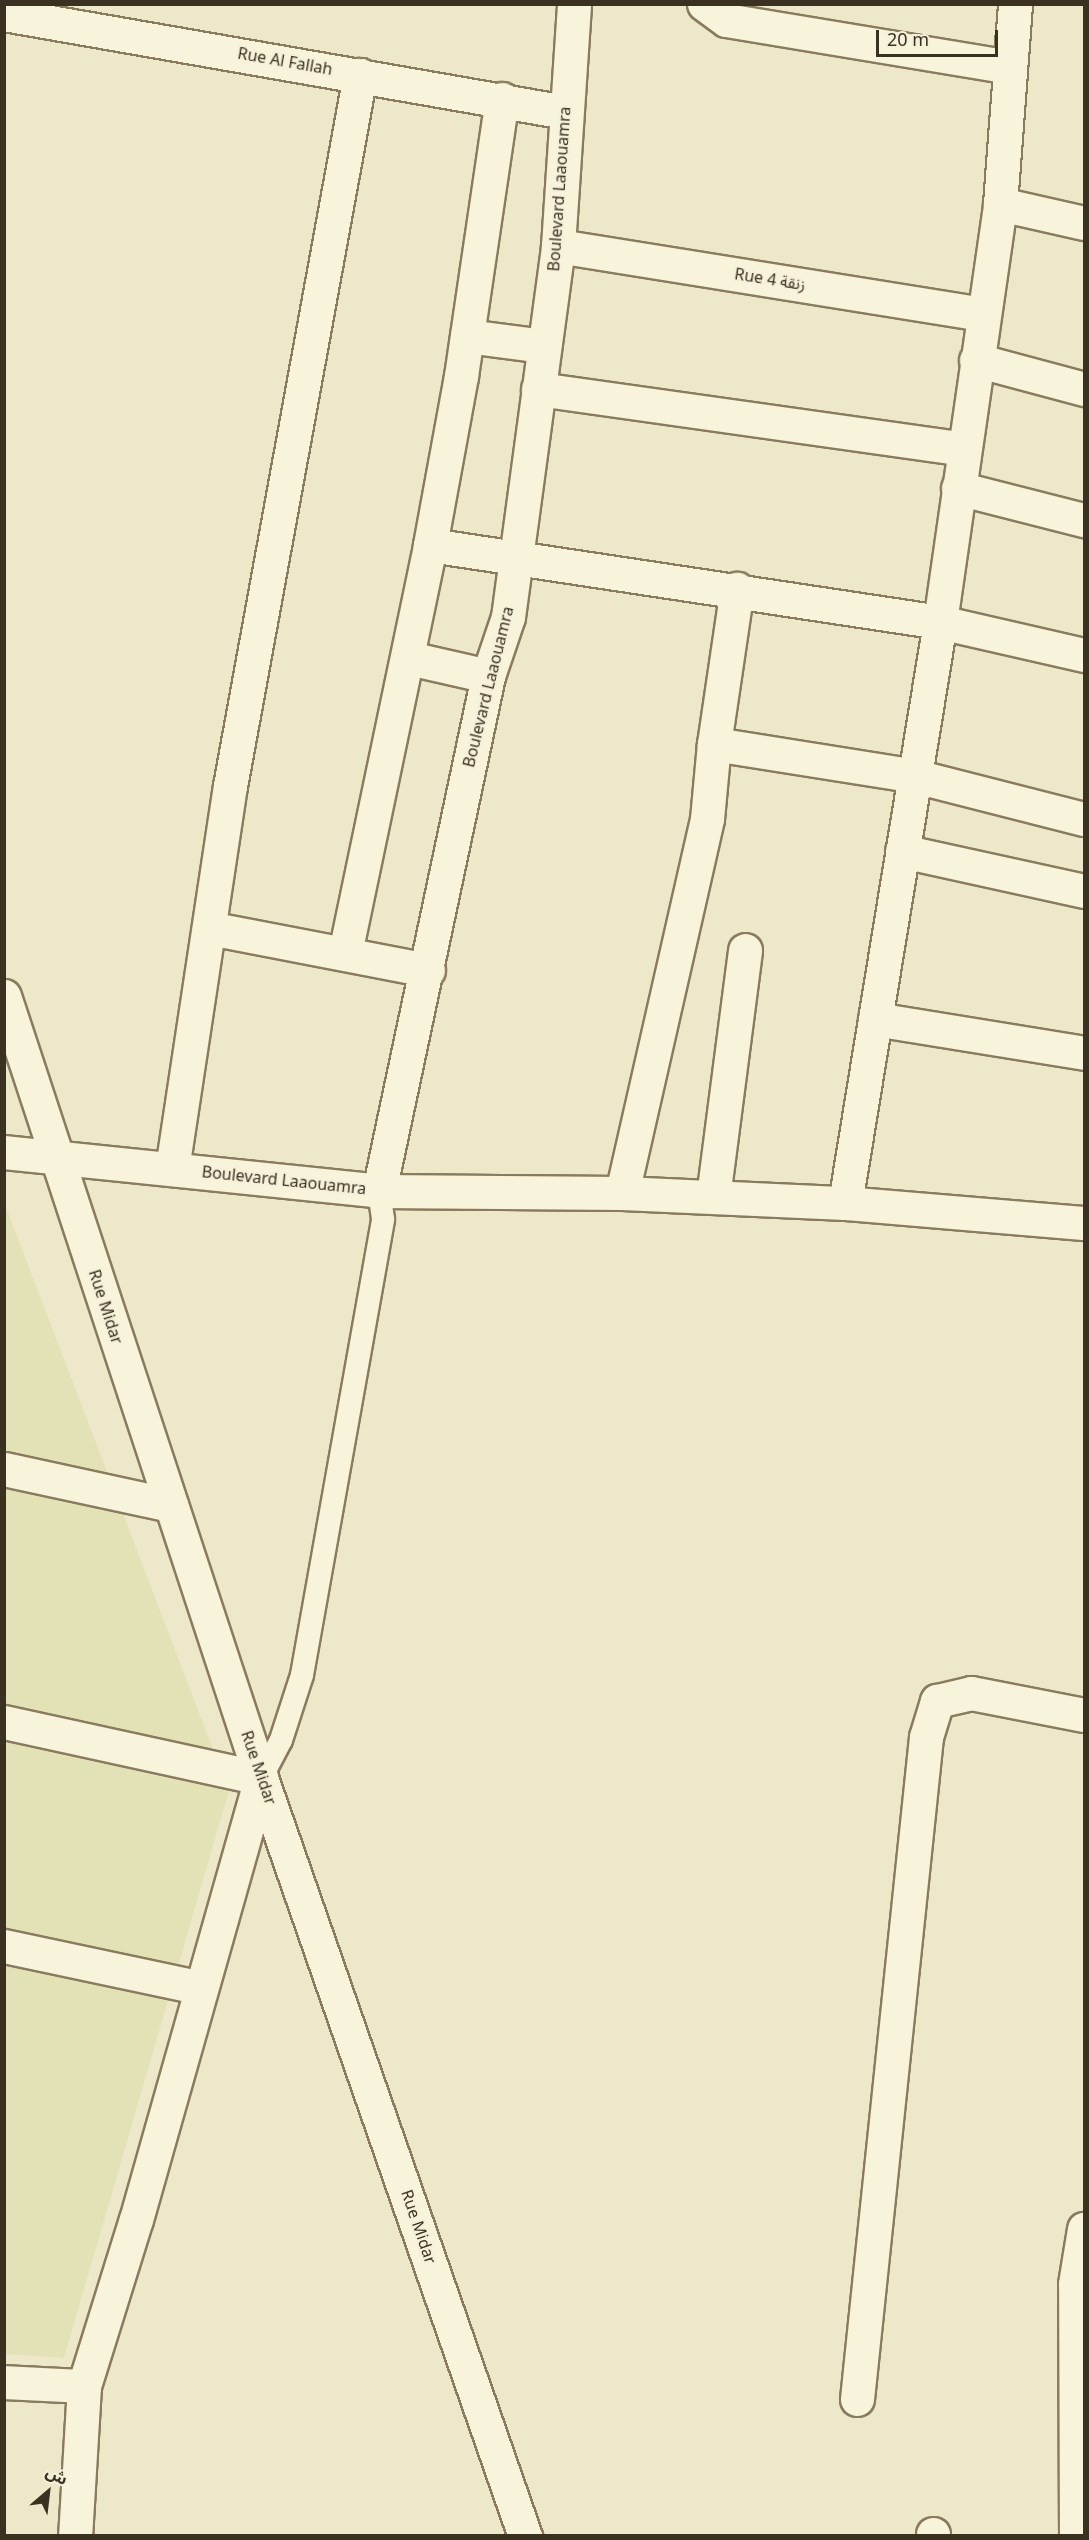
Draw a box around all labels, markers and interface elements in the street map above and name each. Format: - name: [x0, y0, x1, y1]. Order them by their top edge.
- scale bar: [879, 18, 1000, 56]
- text: 20 m: [887, 21, 929, 59]
- street label: Rue Al Fallah: [236, 44, 334, 80]
- street label: Boulevard Laaouamra: [545, 106, 575, 272]
- street label: Rue 4 زنقة: [733, 265, 807, 295]
- street label: Boulevard Laaouamra: [460, 604, 518, 770]
- street label: Boulevard Laaouamra: [201, 1163, 367, 1199]
- street label: Rue Midar: [84, 1267, 126, 1347]
- street label: Rue Midar: [236, 1728, 280, 1808]
- street label: Rue Midar: [396, 2187, 440, 2267]
- text: ش: [39, 2456, 74, 2496]
- north arrow: [18, 2462, 78, 2522]

